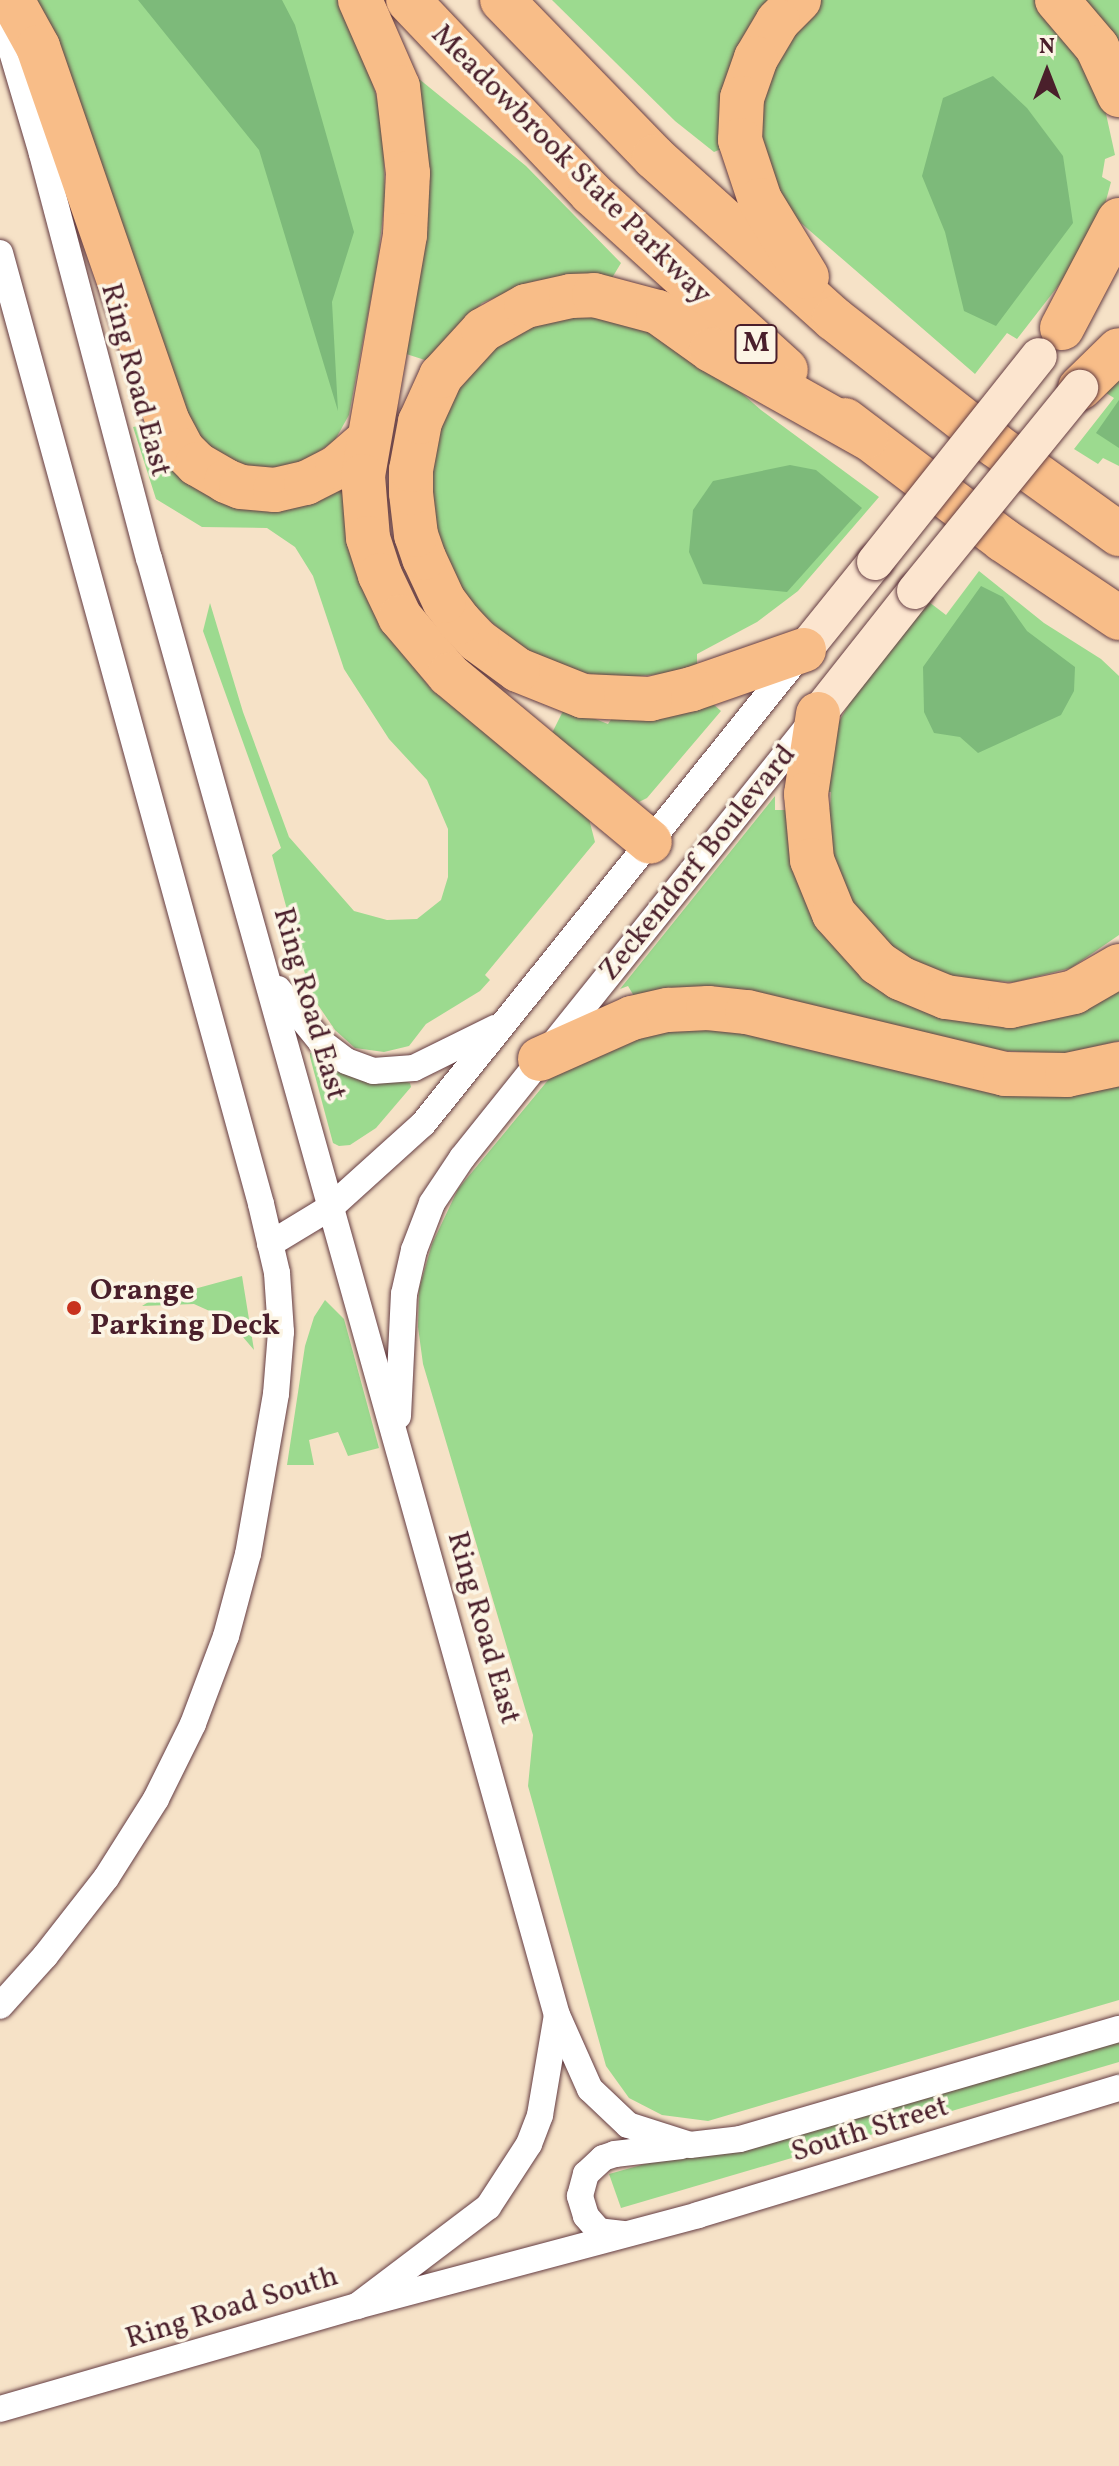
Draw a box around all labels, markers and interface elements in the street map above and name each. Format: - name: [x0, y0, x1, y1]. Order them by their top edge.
- street label: Meadowbrook State Parkway: [423, 17, 719, 313]
- north arrow: [1007, 32, 1087, 112]
- text: N: [1039, 32, 1055, 63]
- street label: Ring Road East: [92, 279, 178, 481]
- road number: M: [734, 320, 778, 368]
- street label: Zeckendorf Boulevard: [593, 739, 803, 987]
- street label: Ring Road East: [264, 903, 354, 1105]
- place label: Orange Parking Deck: [90, 1273, 280, 1344]
- marker: Orange Parking Deck: [65, 1299, 83, 1317]
- street label: Ring Road East: [438, 1527, 528, 1729]
- street label: South Street: [787, 2089, 953, 2171]
- street label: Ring Road South: [121, 2259, 343, 2357]

